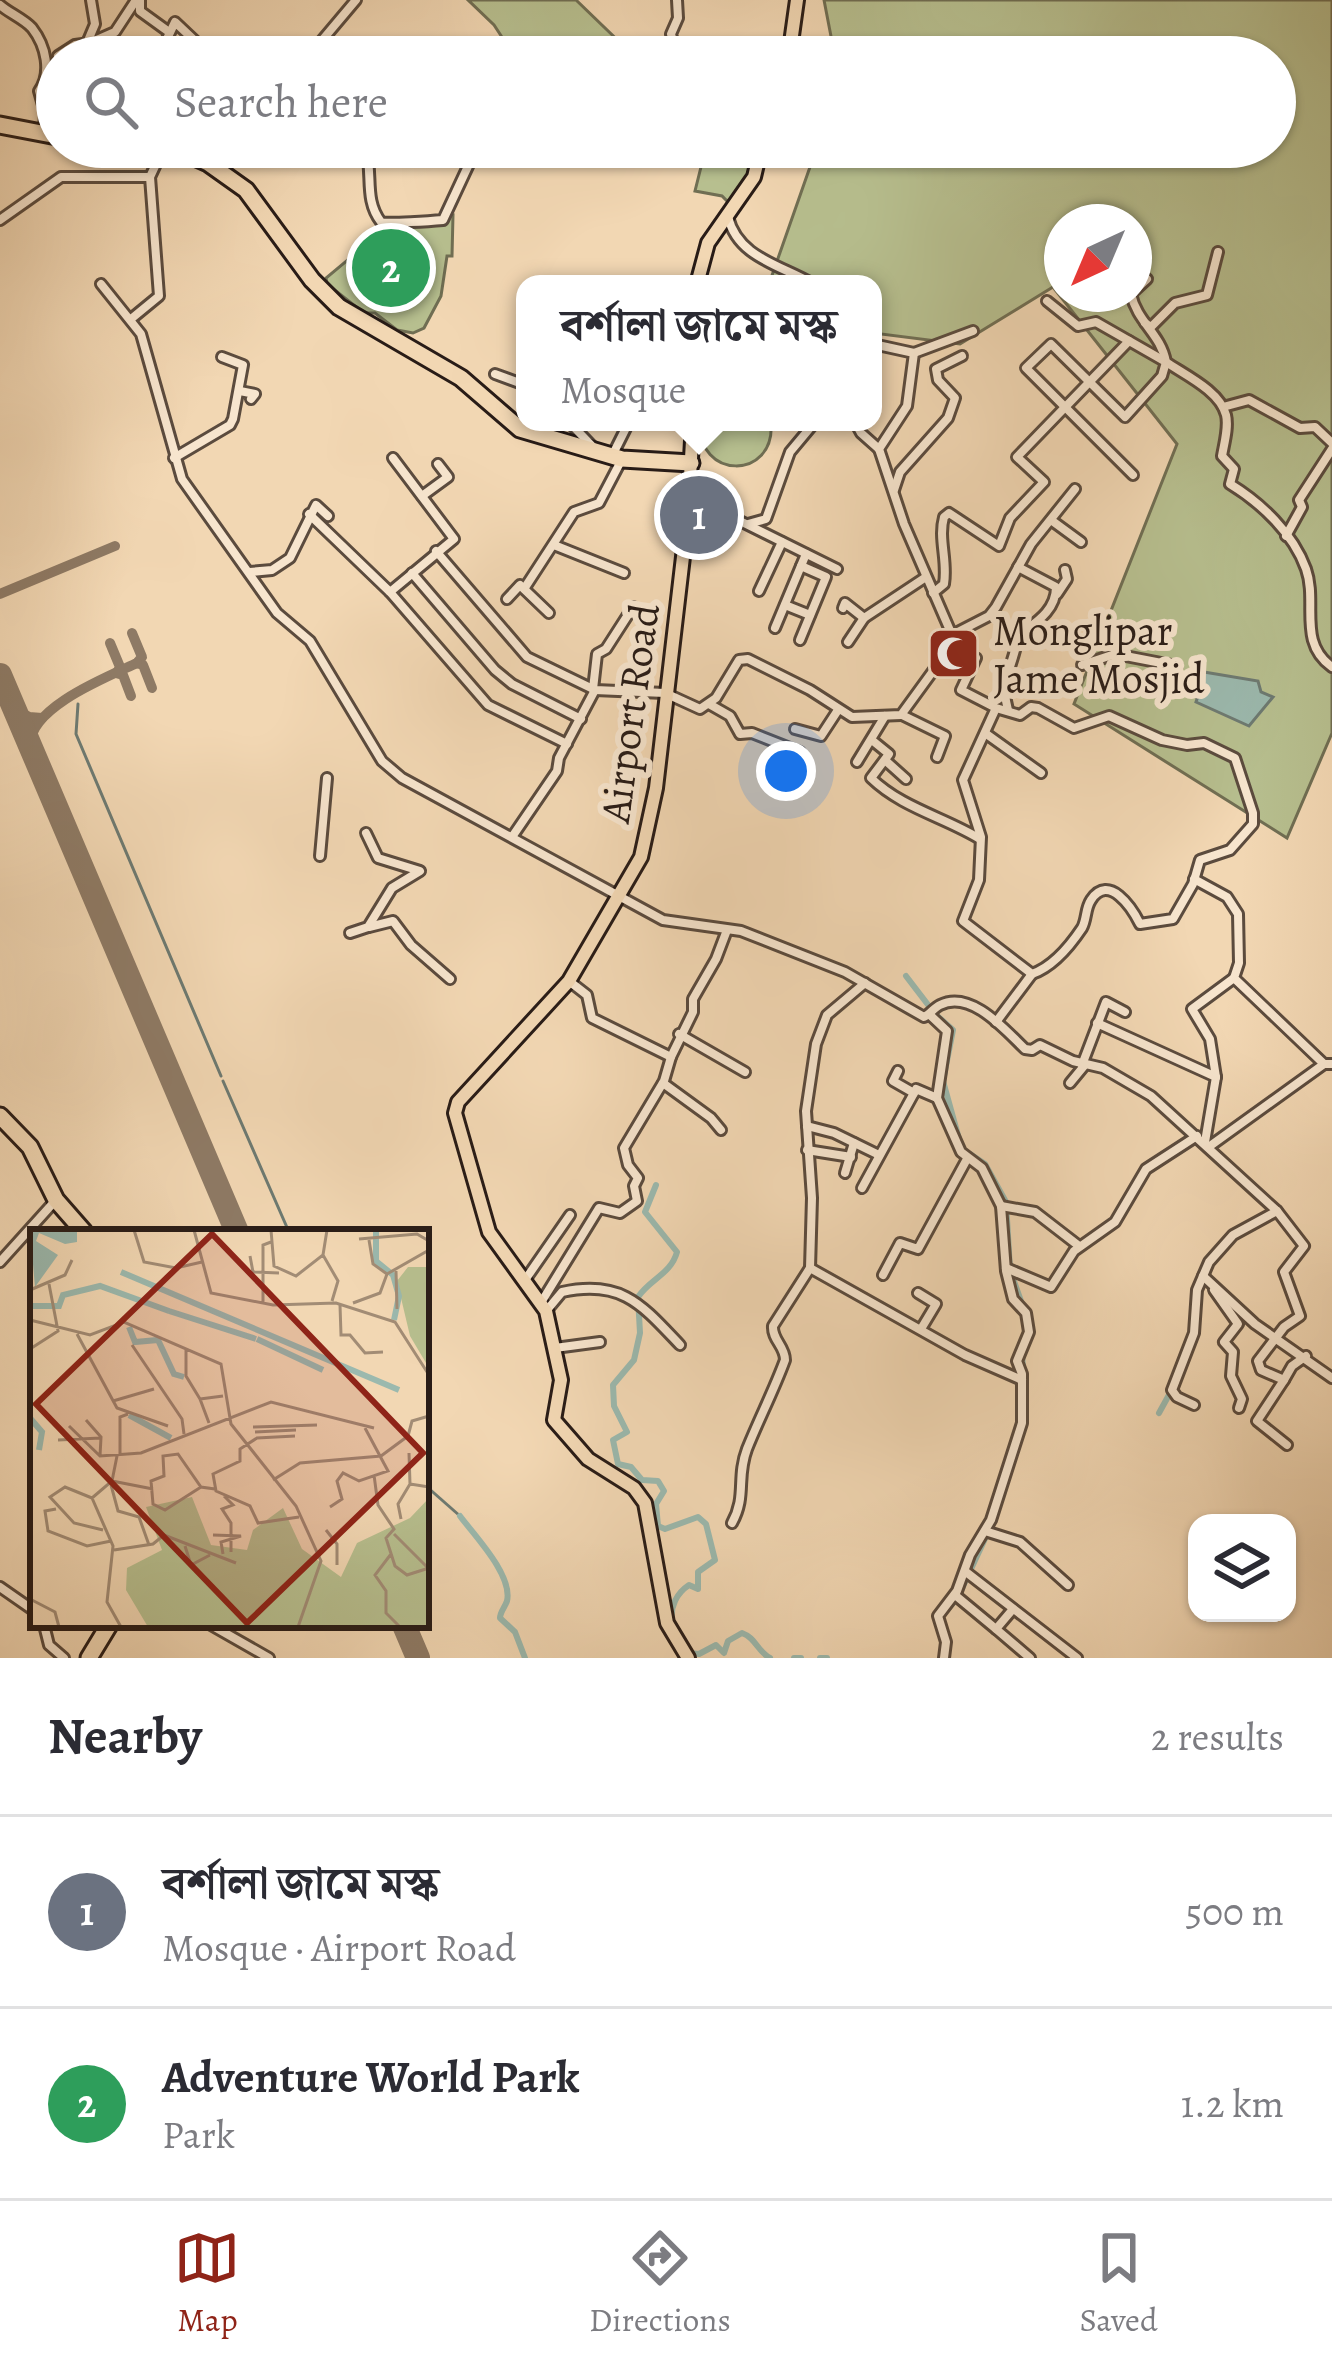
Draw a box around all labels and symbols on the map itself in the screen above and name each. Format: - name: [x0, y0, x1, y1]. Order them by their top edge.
- north arrow: [1044, 204, 1152, 312]
- pin: 2: [352, 223, 430, 313]
- pin: 1: [660, 470, 738, 560]
- street label: Airport Road: [586, 600, 673, 827]
- place label: Monglipar Jame Mosjid: [993, 602, 1205, 707]
- mosque icon: Monglipar Jame Mosjid: [926, 626, 982, 682]
- your location: [756, 741, 816, 801]
- inset map: [30, 1229, 429, 1628]

